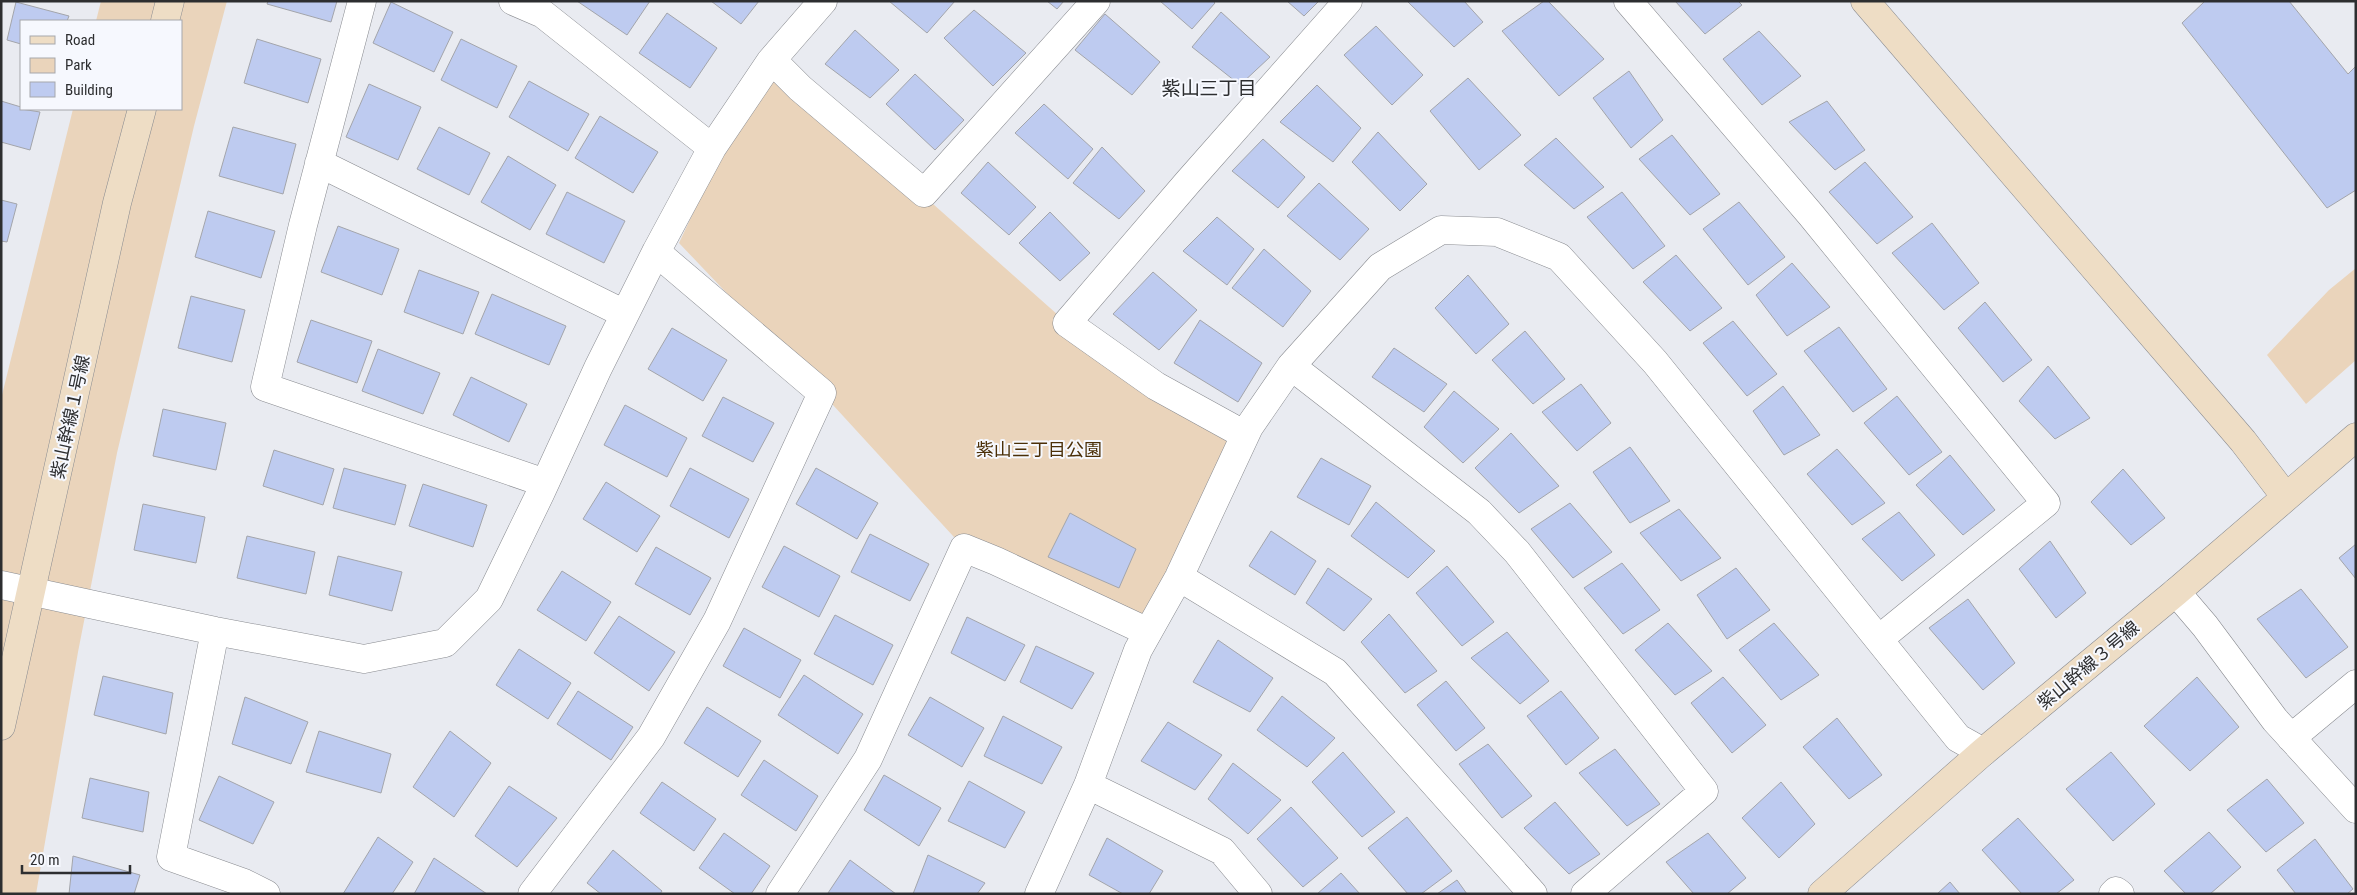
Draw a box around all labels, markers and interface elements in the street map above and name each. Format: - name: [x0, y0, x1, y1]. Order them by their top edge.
- legend: [20, 20, 182, 110]
- text: Road: [65, 31, 95, 49]
- text: Park: [65, 56, 92, 74]
- district label: 紫山三丁目: [1161, 77, 1257, 100]
- text: Building: [65, 81, 113, 99]
- street label: 紫山幹線１号線: [47, 353, 93, 481]
- park label: 紫山三丁目公園: [976, 439, 1102, 460]
- street label: 紫山幹線３号線: [2033, 616, 2143, 714]
- scale bar: [22, 842, 130, 874]
- text: 20 m: [30, 851, 60, 869]

